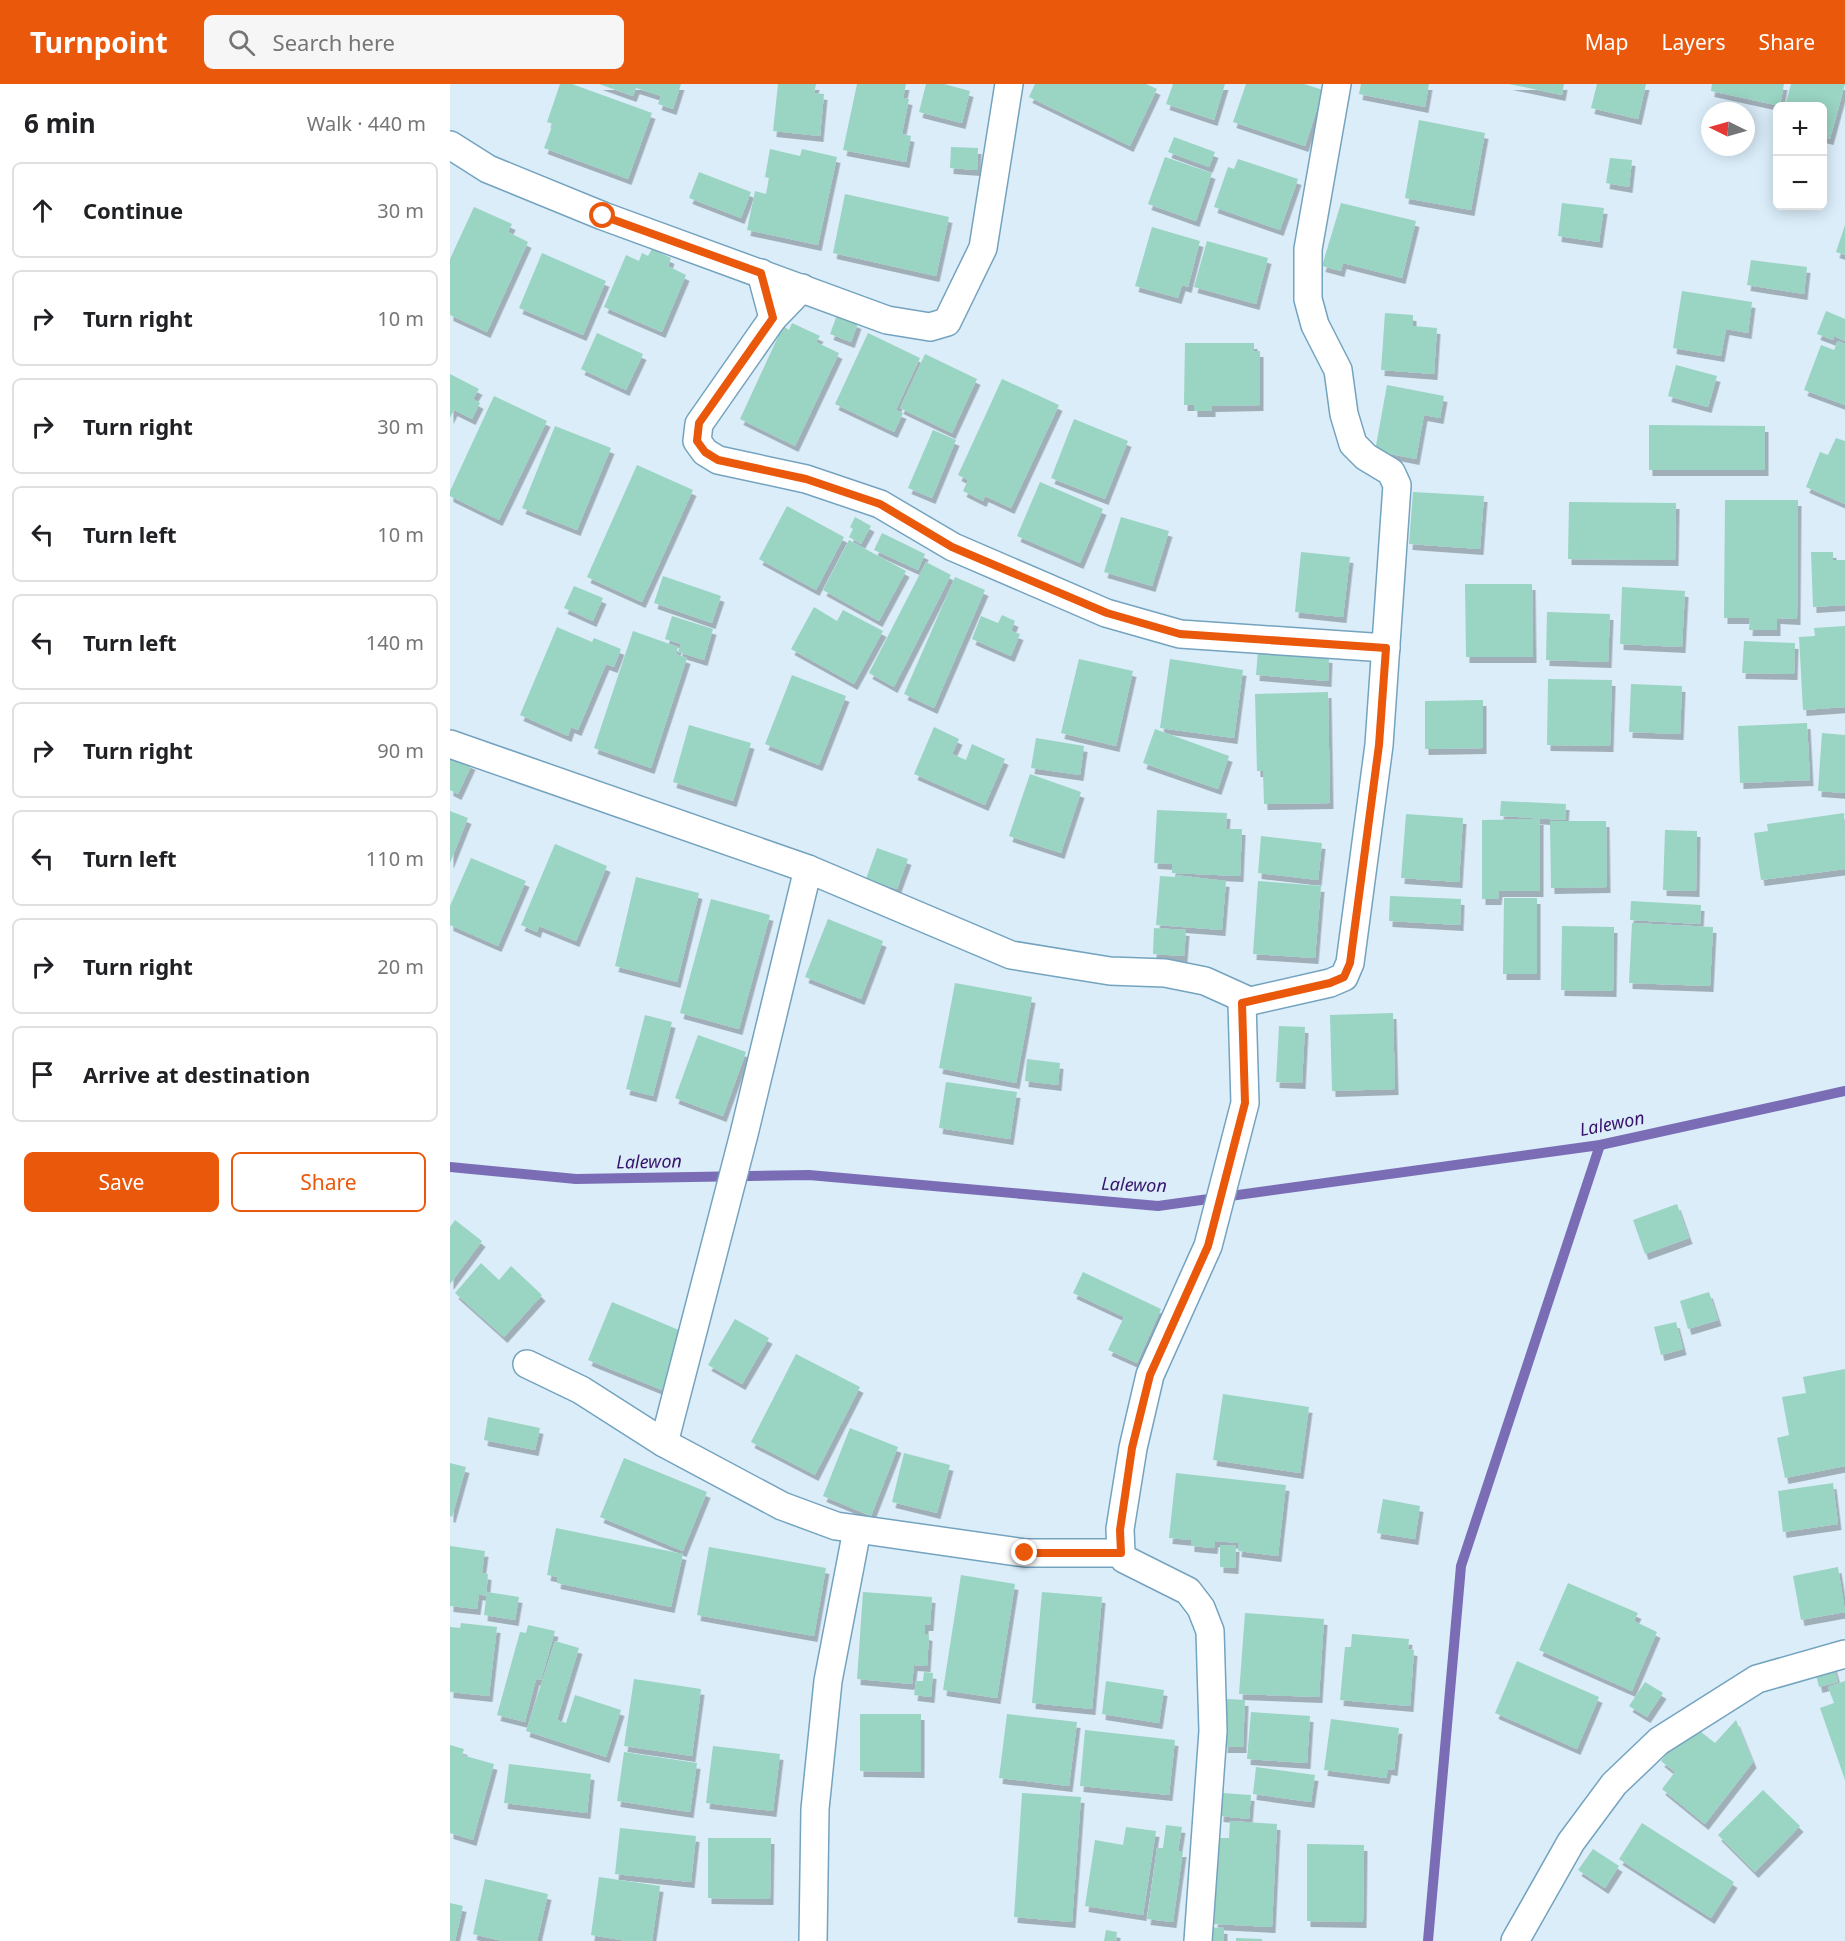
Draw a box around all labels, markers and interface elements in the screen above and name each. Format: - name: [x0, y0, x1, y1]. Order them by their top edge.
- search box: [204, 15, 624, 69]
- text: Turnpoint: [30, 23, 168, 61]
- icon: search: [225, 26, 258, 59]
- text: Search here: [273, 27, 395, 57]
- text: Map: [1585, 28, 1629, 56]
- text: Layers: [1662, 28, 1726, 56]
- text: Share: [1759, 28, 1815, 56]
- north arrow: [1701, 102, 1755, 156]
- map controls: [1773, 102, 1827, 210]
- button: +: [1773, 102, 1827, 156]
- text: 6 min: [24, 105, 96, 141]
- text: Walk · 440 m: [307, 110, 426, 137]
- button: −: [1773, 156, 1827, 210]
- icon: ahead: [26, 194, 59, 227]
- text: Continue: [83, 195, 183, 225]
- text: 30 m: [377, 197, 424, 224]
- route start: [589, 202, 615, 228]
- icon: right: [26, 302, 59, 335]
- text: Turn right: [83, 303, 193, 333]
- text: 10 m: [377, 305, 424, 332]
- icon: right: [26, 410, 59, 443]
- text: Turn right: [83, 411, 193, 441]
- text: 30 m: [377, 413, 424, 440]
- icon: left: [26, 518, 59, 551]
- text: Turn left: [83, 519, 177, 549]
- text: 10 m: [377, 521, 424, 548]
- icon: left: [26, 626, 59, 659]
- text: Turn left: [83, 627, 177, 657]
- text: 140 m: [366, 629, 424, 656]
- icon: right: [26, 734, 59, 767]
- text: Turn right: [83, 735, 193, 765]
- text: 90 m: [377, 737, 424, 764]
- icon: left: [26, 842, 59, 875]
- text: Turn left: [83, 843, 177, 873]
- text: 110 m: [366, 845, 424, 872]
- icon: right: [26, 950, 59, 983]
- text: Turn right: [83, 951, 193, 981]
- text: 20 m: [377, 953, 424, 980]
- icon: arrive: [26, 1058, 59, 1091]
- text: Arrive at destination: [83, 1059, 310, 1089]
- water label: Lalewon: [1577, 1105, 1646, 1141]
- water label: Lalewon: [616, 1148, 682, 1174]
- button: Save: [24, 1152, 219, 1212]
- button: Share: [231, 1152, 426, 1212]
- water label: Lalewon: [1101, 1171, 1167, 1197]
- route end: [1011, 1539, 1037, 1565]

